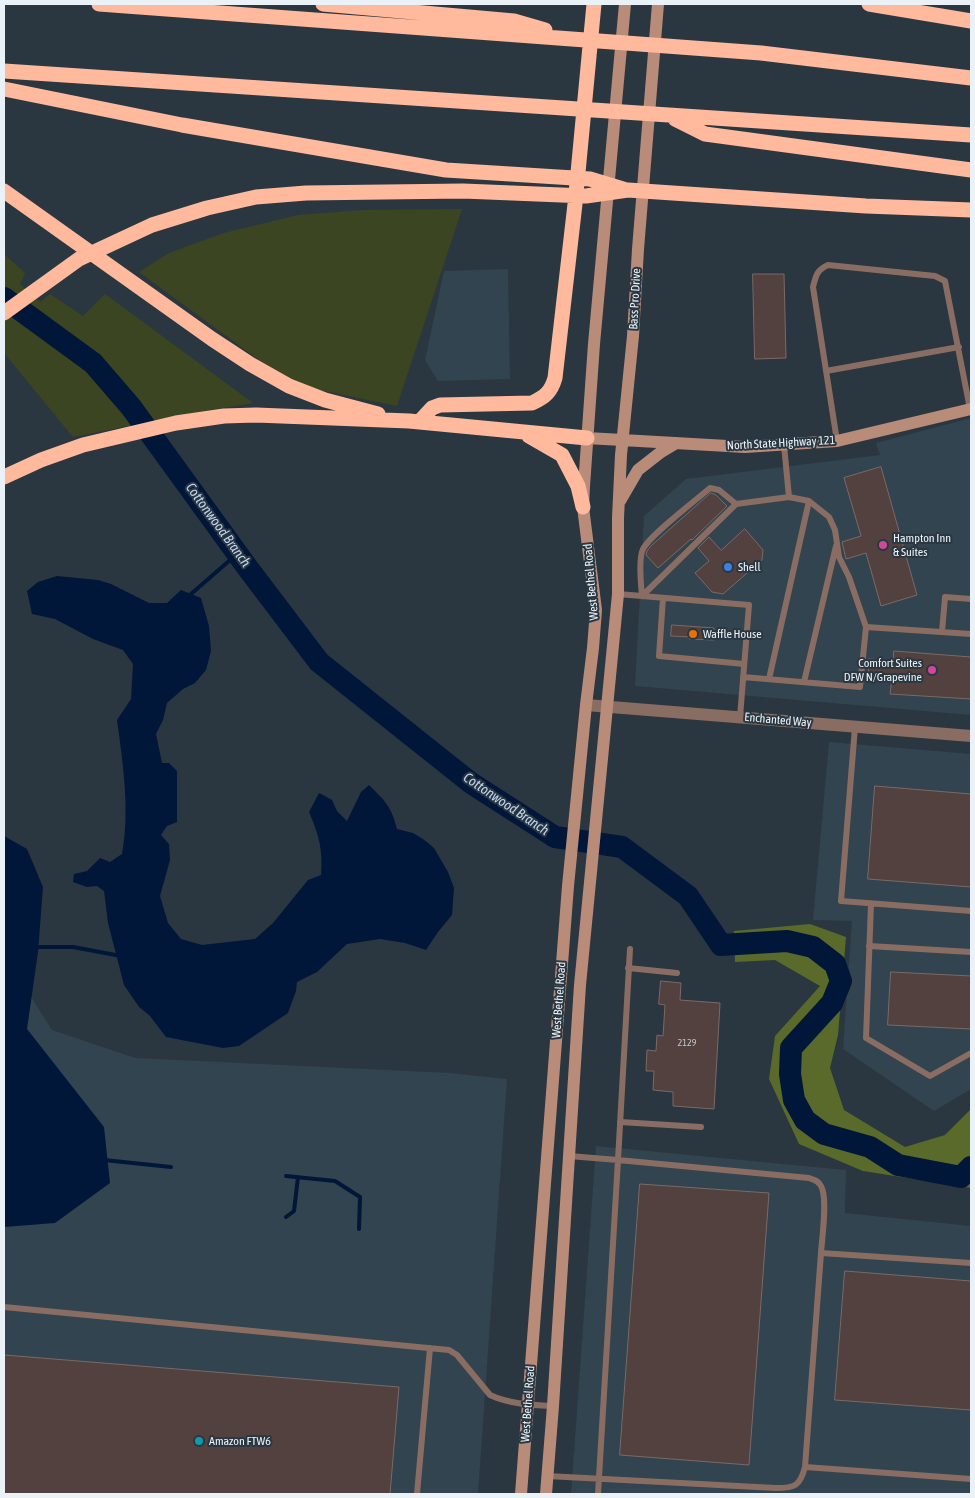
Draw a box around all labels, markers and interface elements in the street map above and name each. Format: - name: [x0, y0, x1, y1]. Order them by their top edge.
- street label: Bass Pro Drive: [626, 268, 644, 330]
- street label: North State Highway 121: [726, 433, 836, 453]
- water label: Cottonwood Branch: [182, 480, 254, 570]
- place label: Hampton Inn & Suites: [893, 531, 951, 559]
- marker: Hampton Inn & Suites: [877, 539, 889, 551]
- street label: West Bethel Road: [580, 543, 602, 621]
- place label: Shell: [738, 560, 761, 574]
- marker: Shell: [722, 561, 734, 573]
- place label: Waffle House: [703, 627, 762, 641]
- marker: Waffle House: [687, 628, 699, 640]
- place label: Comfort Suites DFW N/Grapevine: [844, 656, 922, 684]
- marker: Comfort Suites DFW N/Grapevine: [926, 664, 938, 676]
- street label: Enchanted Way: [744, 710, 812, 730]
- water label: Cottonwood Branch: [460, 769, 552, 839]
- street label: West Bethel Road: [549, 961, 569, 1039]
- house number: 2129: [678, 1037, 696, 1049]
- street label: West Bethel Road: [518, 1365, 538, 1443]
- place label: Amazon FTW6: [209, 1434, 271, 1448]
- marker: Amazon FTW6: [193, 1435, 205, 1447]

